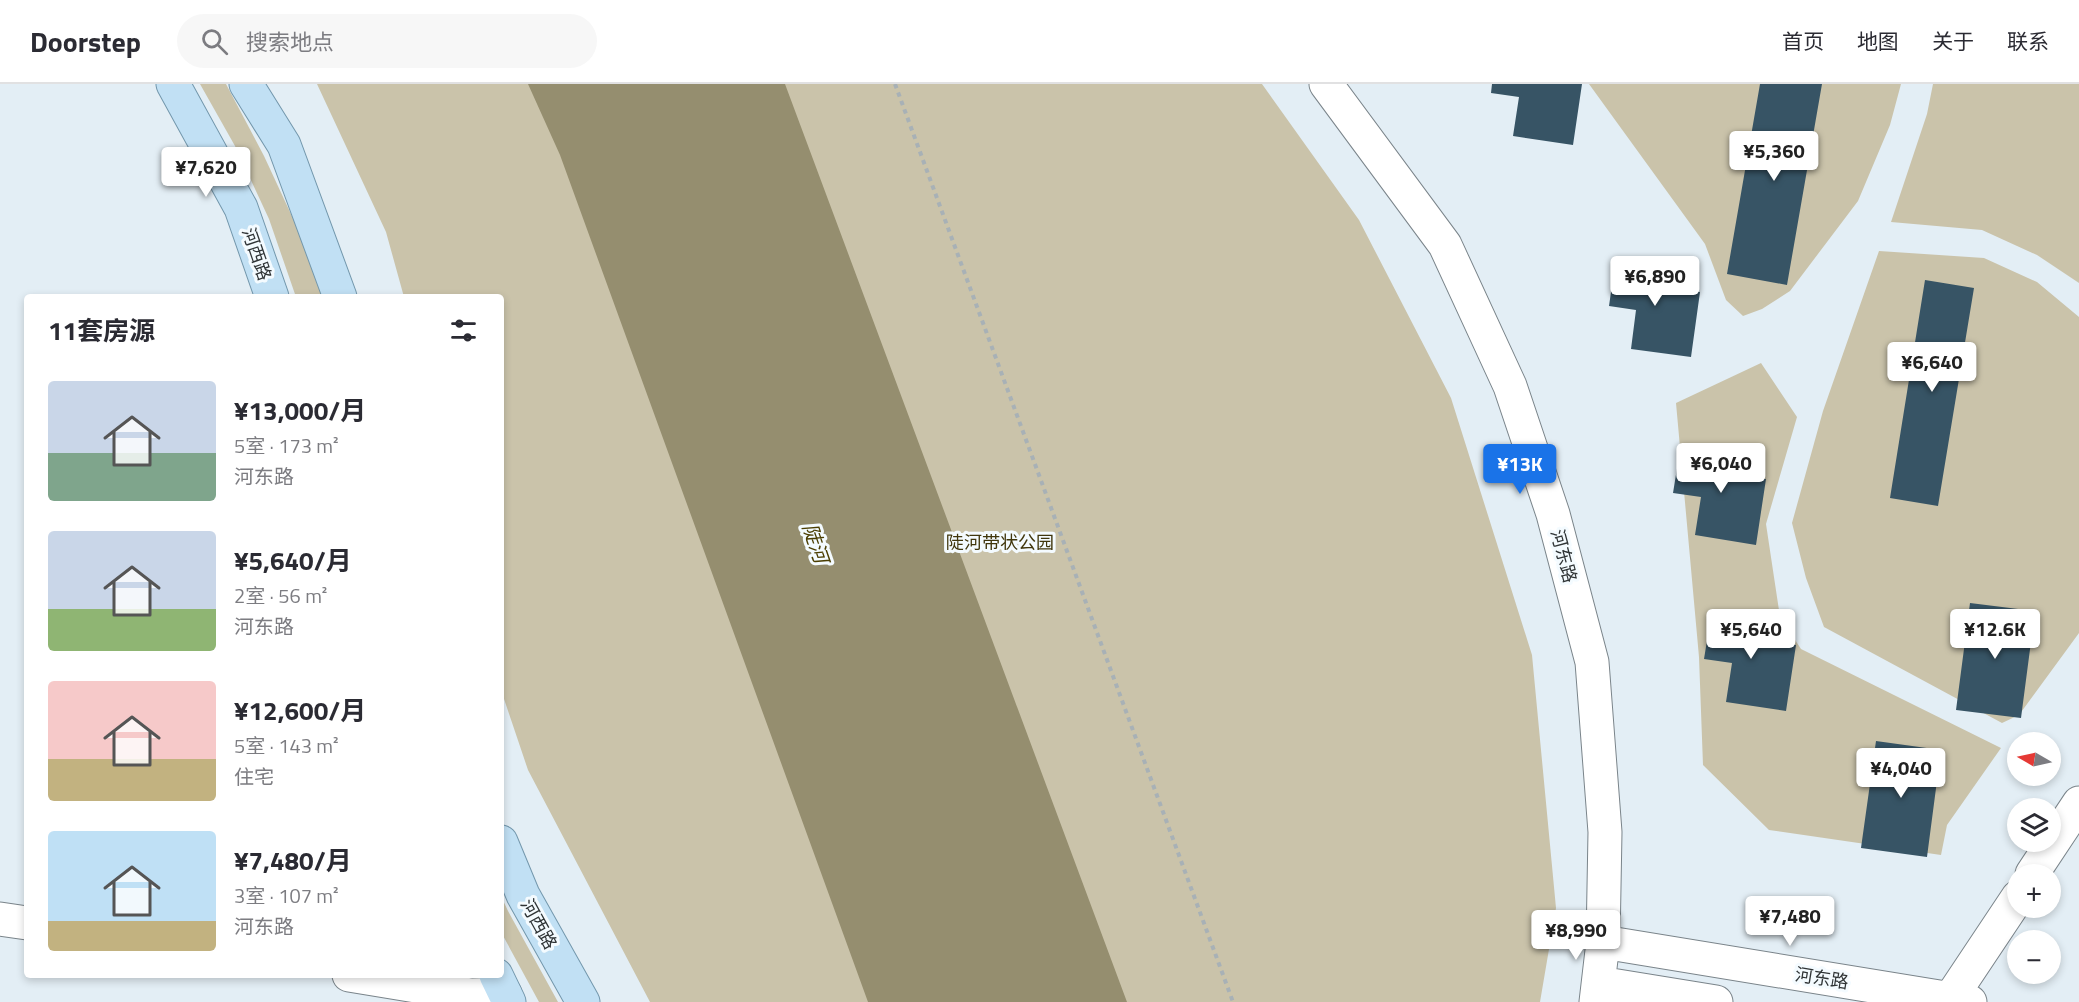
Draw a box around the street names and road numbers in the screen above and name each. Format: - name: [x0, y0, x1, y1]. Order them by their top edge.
- street label: 河西路: [235, 224, 279, 284]
- street label: 河东路: [1544, 526, 1584, 586]
- street label: 河西路: [514, 894, 564, 954]
- street label: 河东路: [1793, 960, 1851, 996]

